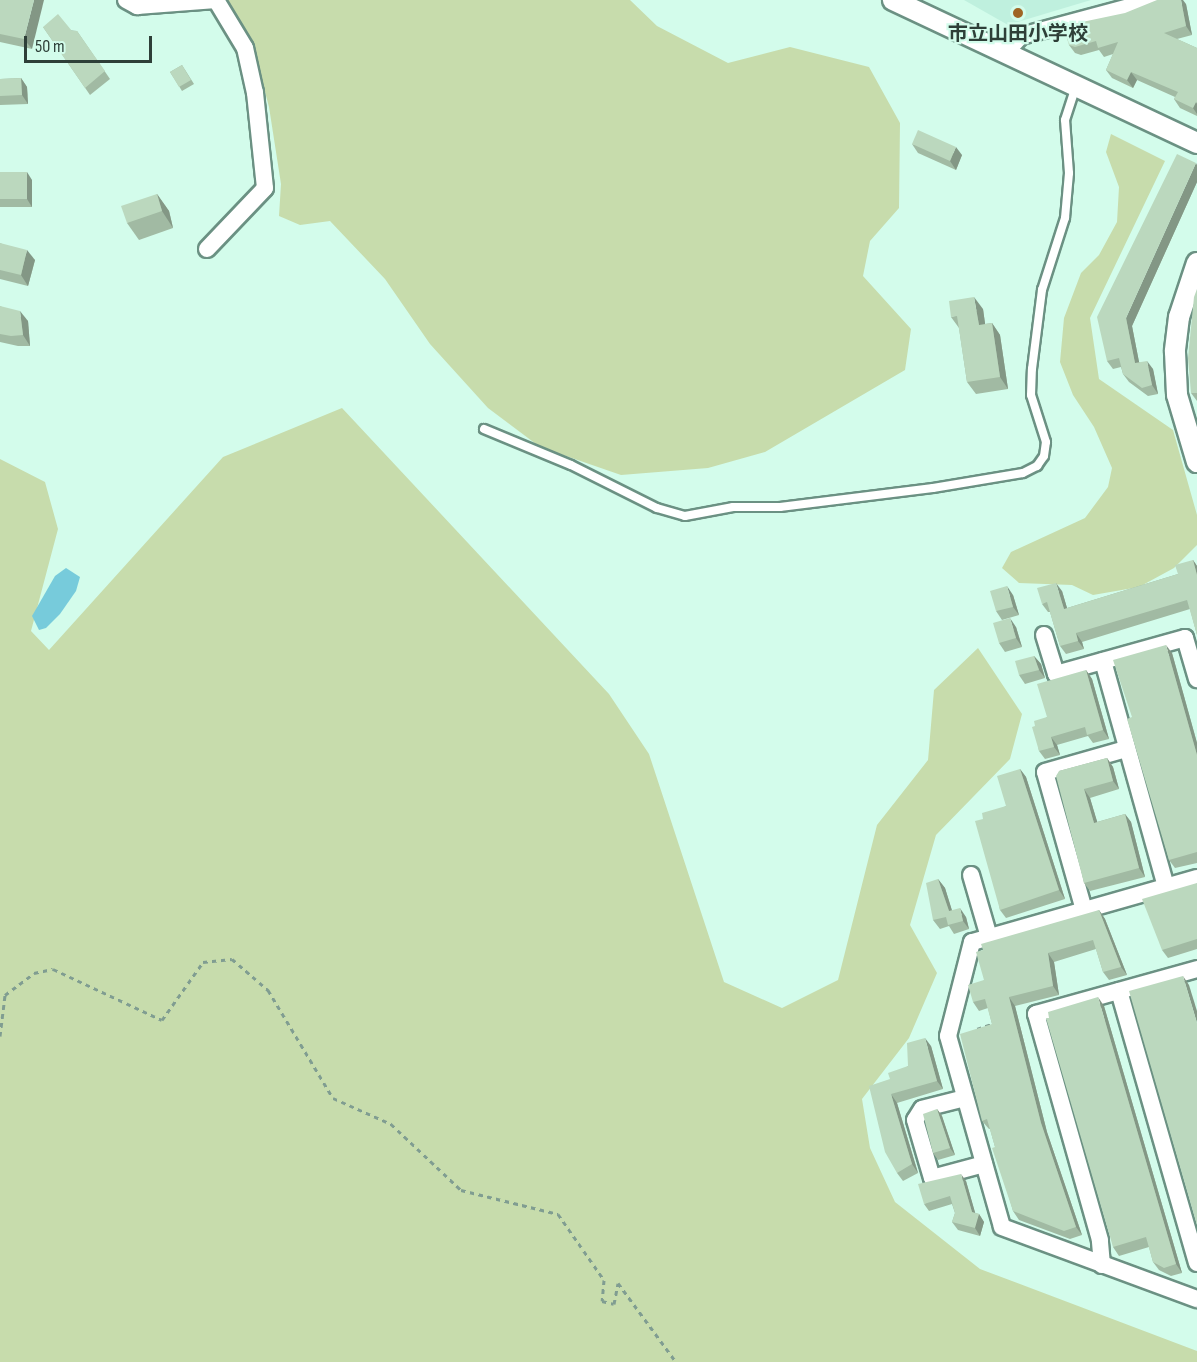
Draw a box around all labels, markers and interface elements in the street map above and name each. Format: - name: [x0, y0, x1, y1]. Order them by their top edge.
- marker: 市立山田小学校: [1011, 6, 1025, 20]
- place label: 市立山田小学校: [948, 22, 1088, 46]
- scale bar: [27, 24, 154, 62]
- text: 50 m: [35, 36, 65, 57]

